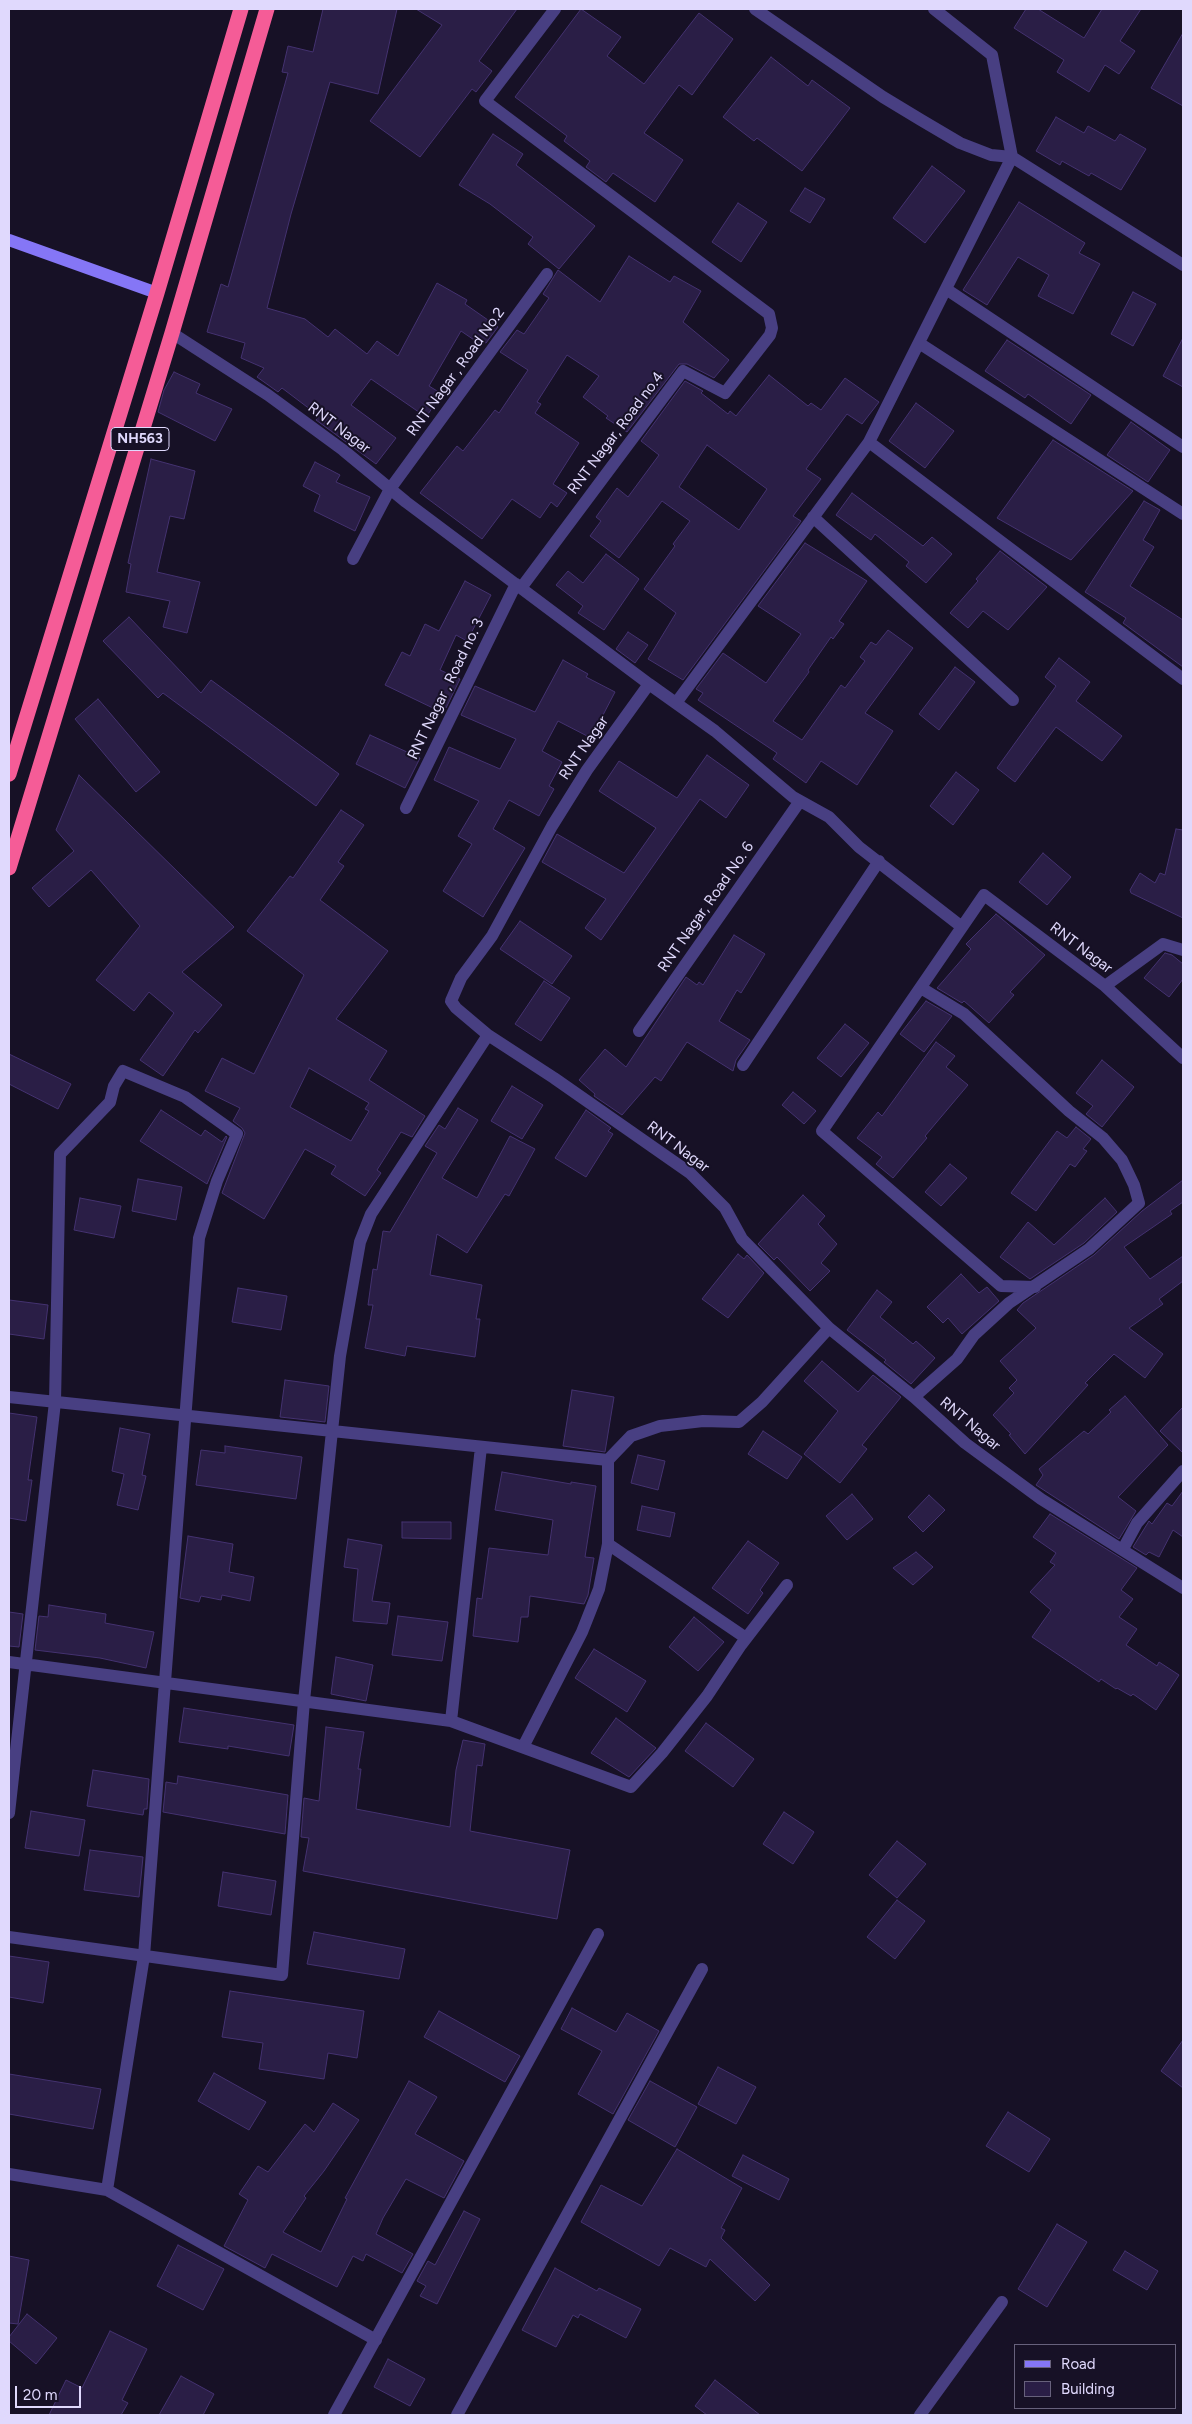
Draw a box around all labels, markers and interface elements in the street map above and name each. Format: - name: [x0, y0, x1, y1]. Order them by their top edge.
- street label: RNT Nagar , Road No.2: [403, 304, 509, 440]
- street label: RNT Nagar, Road no.4: [564, 368, 668, 498]
- street label: RNT Nagar: [304, 399, 374, 457]
- road number: NH563: [111, 428, 169, 450]
- street label: RNT Nagar , Road no. 3: [404, 615, 488, 763]
- street label: RNT Nagar: [555, 713, 613, 783]
- street label: RNT Nagar, Road No. 6: [654, 838, 758, 976]
- street label: RNT Nagar: [1046, 919, 1116, 977]
- street label: RNT Nagar: [643, 1118, 713, 1176]
- street label: RNT Nagar: [936, 1393, 1004, 1455]
- legend: [1014, 2344, 1177, 2409]
- text: Road: [1061, 2355, 1096, 2373]
- scale bar: [18, 2376, 84, 2408]
- text: Building: [1061, 2380, 1115, 2398]
- text: 20 m: [23, 2386, 57, 2404]

